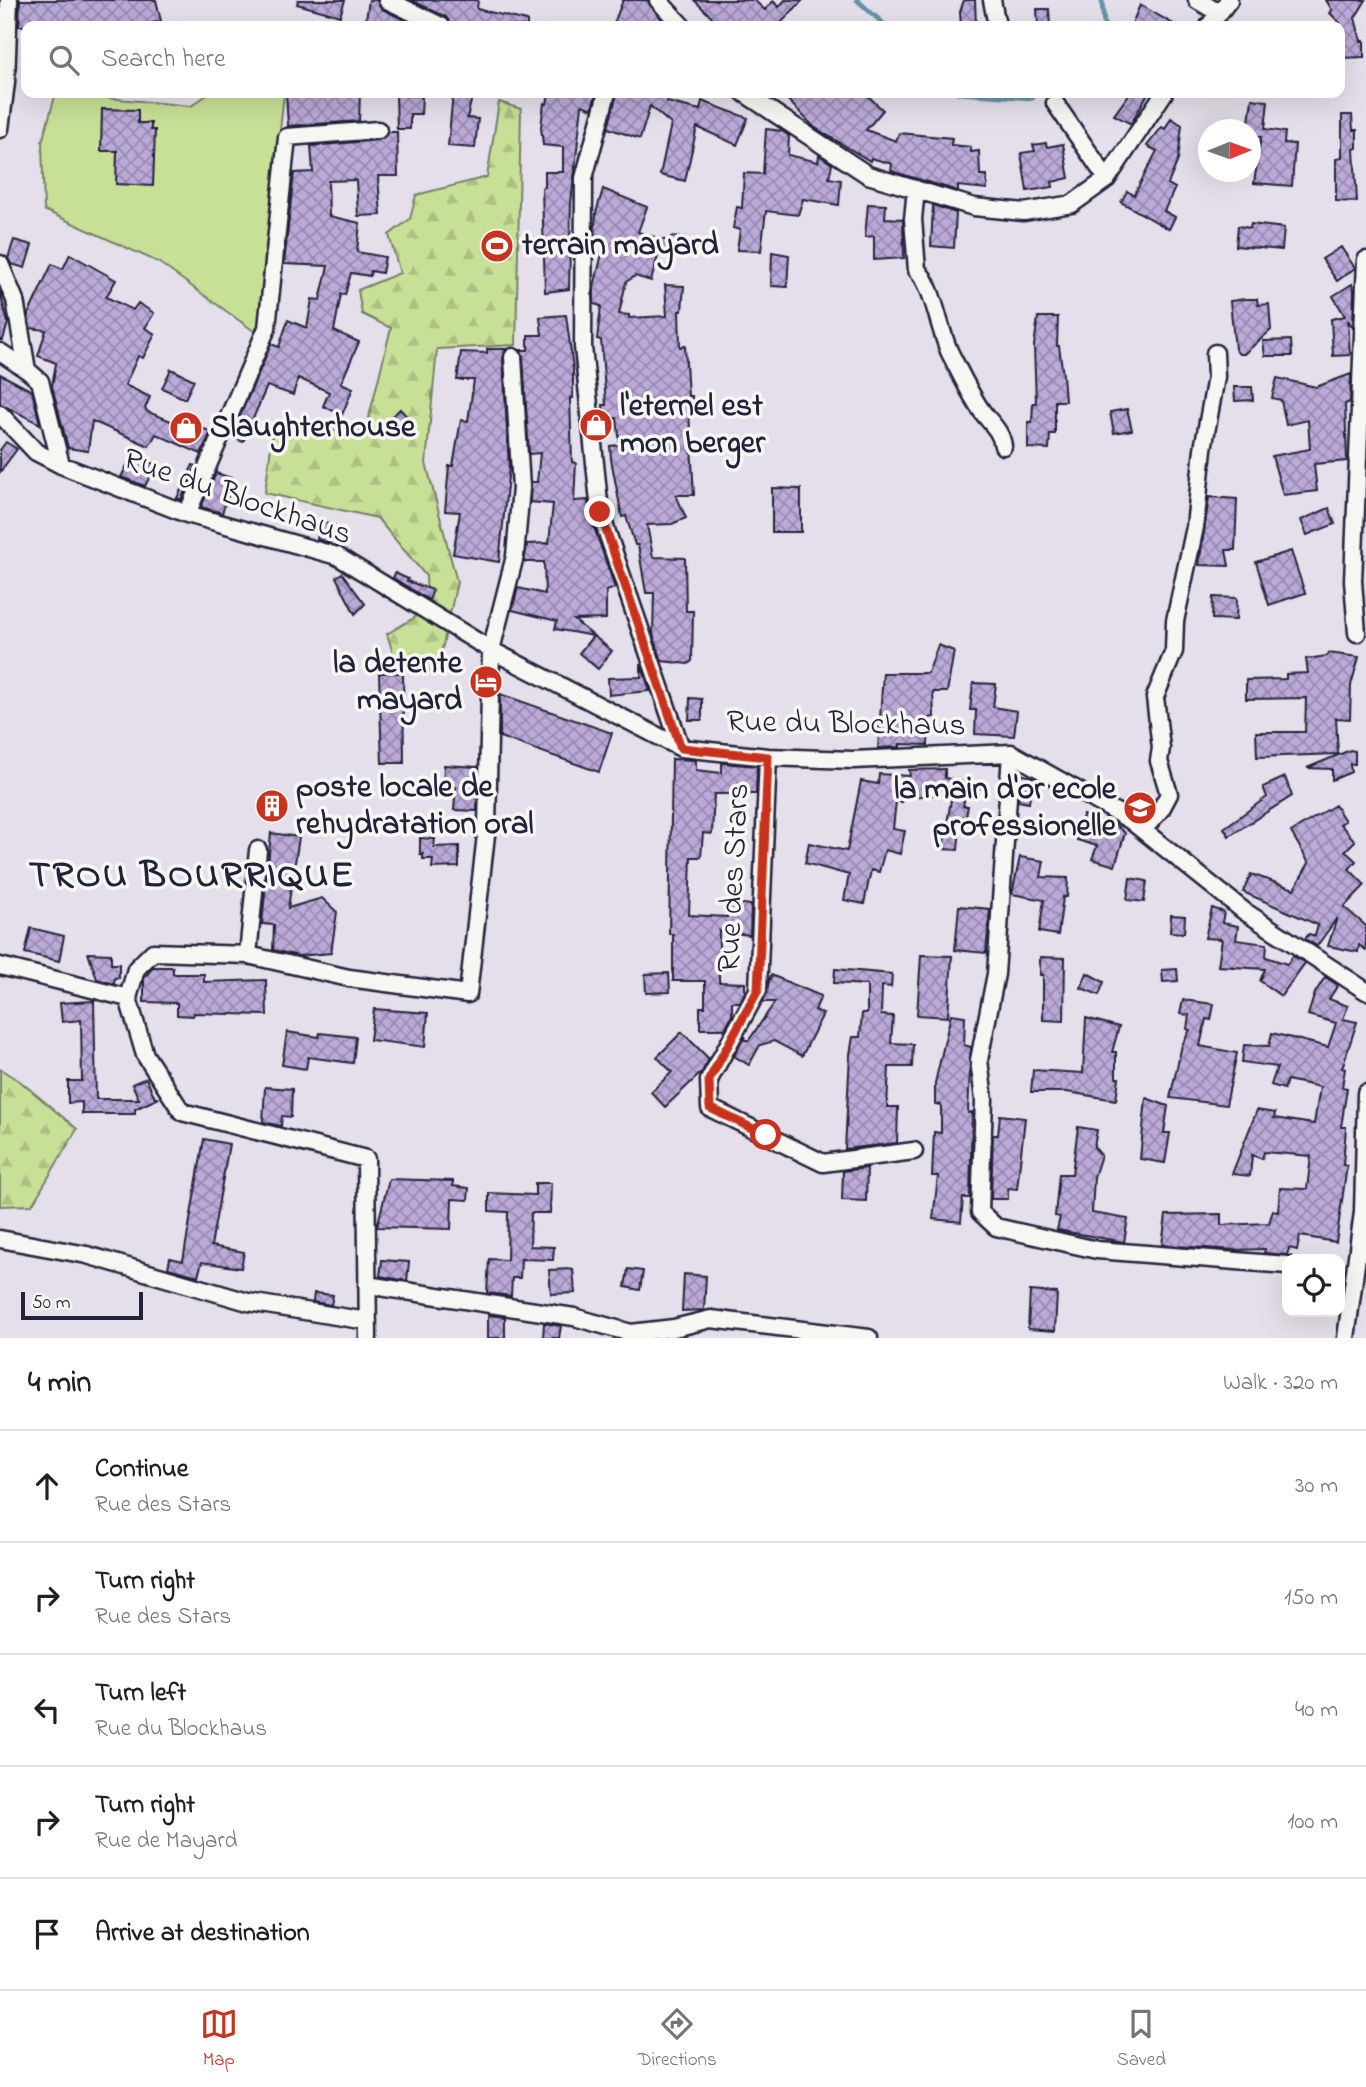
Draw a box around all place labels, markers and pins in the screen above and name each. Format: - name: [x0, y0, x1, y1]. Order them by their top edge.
- place label: terrain mayard: [521, 223, 719, 271]
- sports icon: terrain mayard: [478, 227, 516, 265]
- place label: l'eternel est mon berger: [620, 384, 766, 469]
- place label: Slaughterhouse: [210, 405, 417, 453]
- shop icon: l'eternel est mon berger: [577, 406, 615, 444]
- shop icon: Slaughterhouse: [167, 409, 205, 447]
- place label: la detente mayard: [333, 641, 464, 726]
- hotel icon: la detente mayard: [467, 663, 505, 701]
- place label: poste locale de rehydratation oral: [296, 765, 534, 850]
- place label: la main d'or ecole professionelle: [894, 767, 1118, 851]
- building icon: poste locale de rehydratation oral: [253, 787, 291, 825]
- school or university icon: la main d'or ecole professionelle: [1121, 789, 1159, 827]

